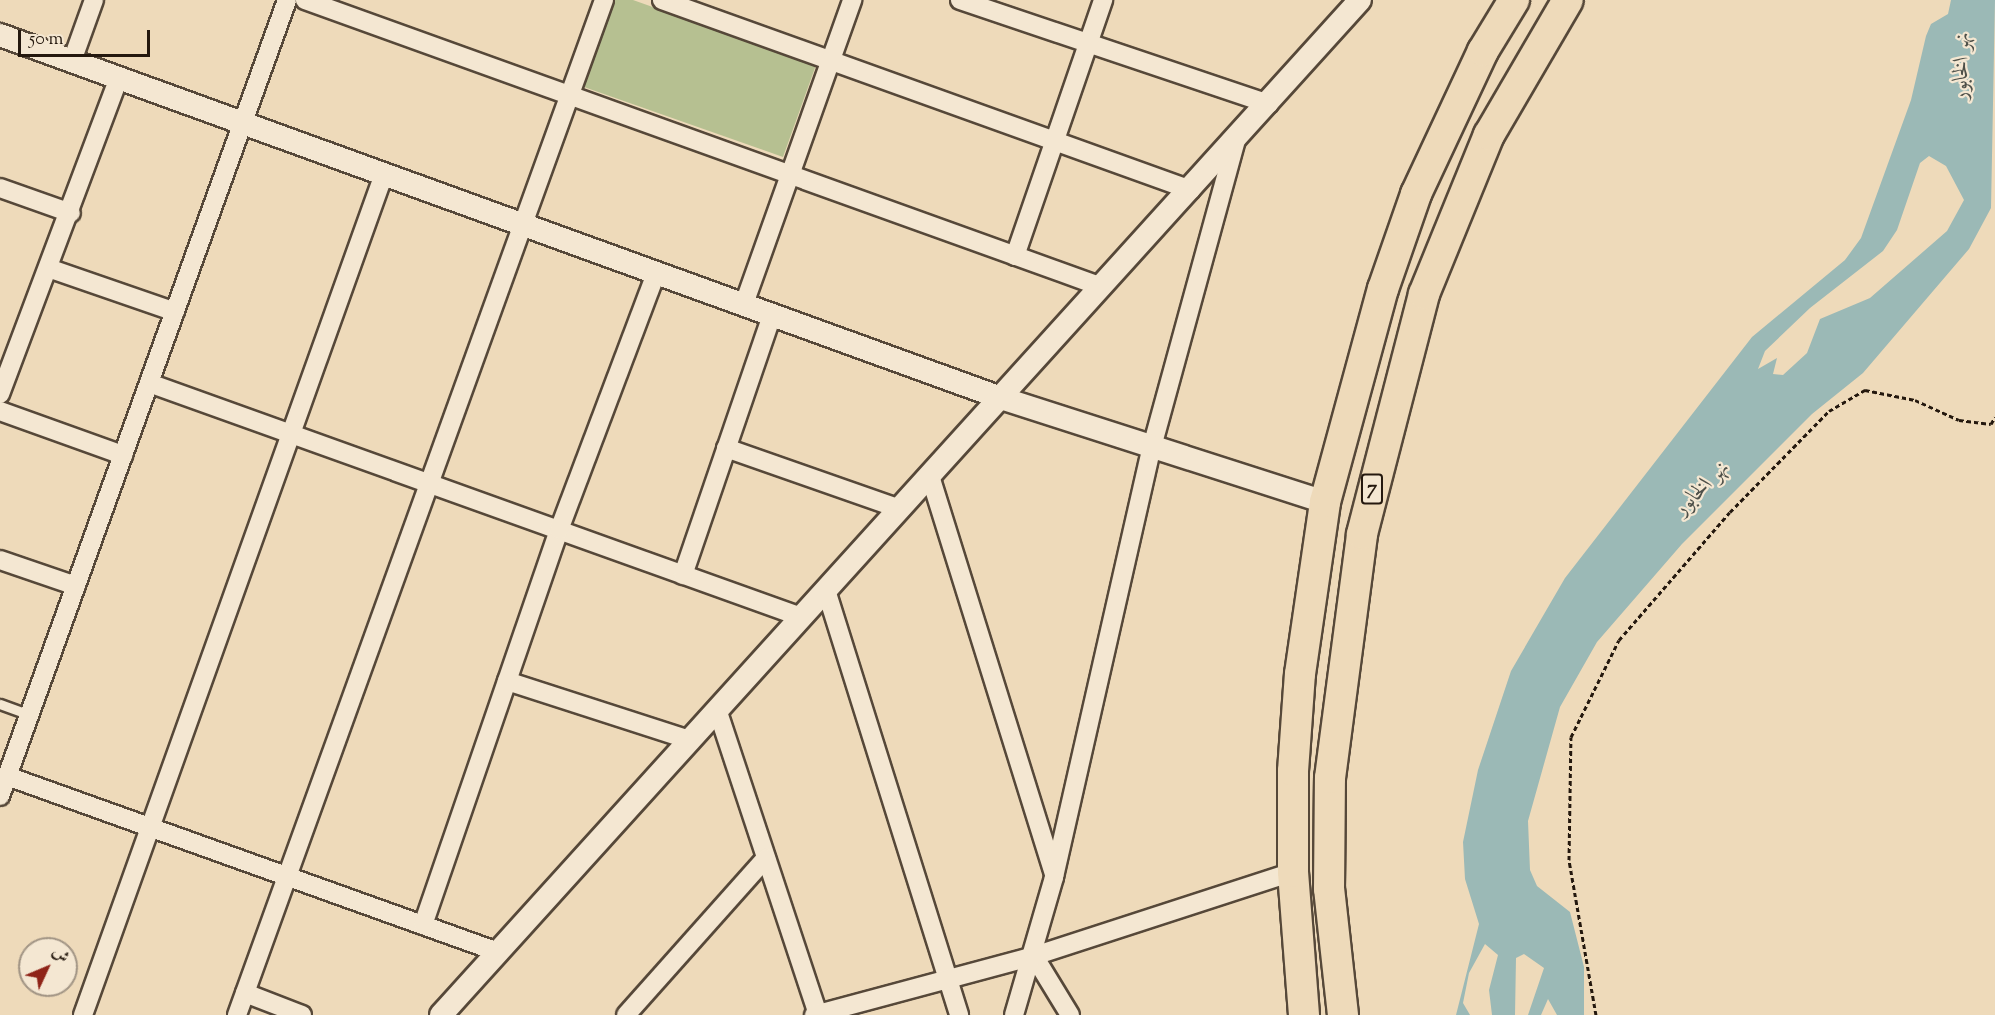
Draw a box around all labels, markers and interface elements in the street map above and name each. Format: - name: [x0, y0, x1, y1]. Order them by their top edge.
- scale bar: [21, 18, 153, 56]
- text: 50 m: [29, 27, 63, 53]
- water label: نهر الخابور: [1949, 31, 1977, 101]
- water label: نهر الخابور: [1670, 456, 1736, 522]
- road number: 7: [1360, 472, 1384, 506]
- north arrow: [18, 937, 78, 997]
- text: ش: [46, 942, 74, 969]

